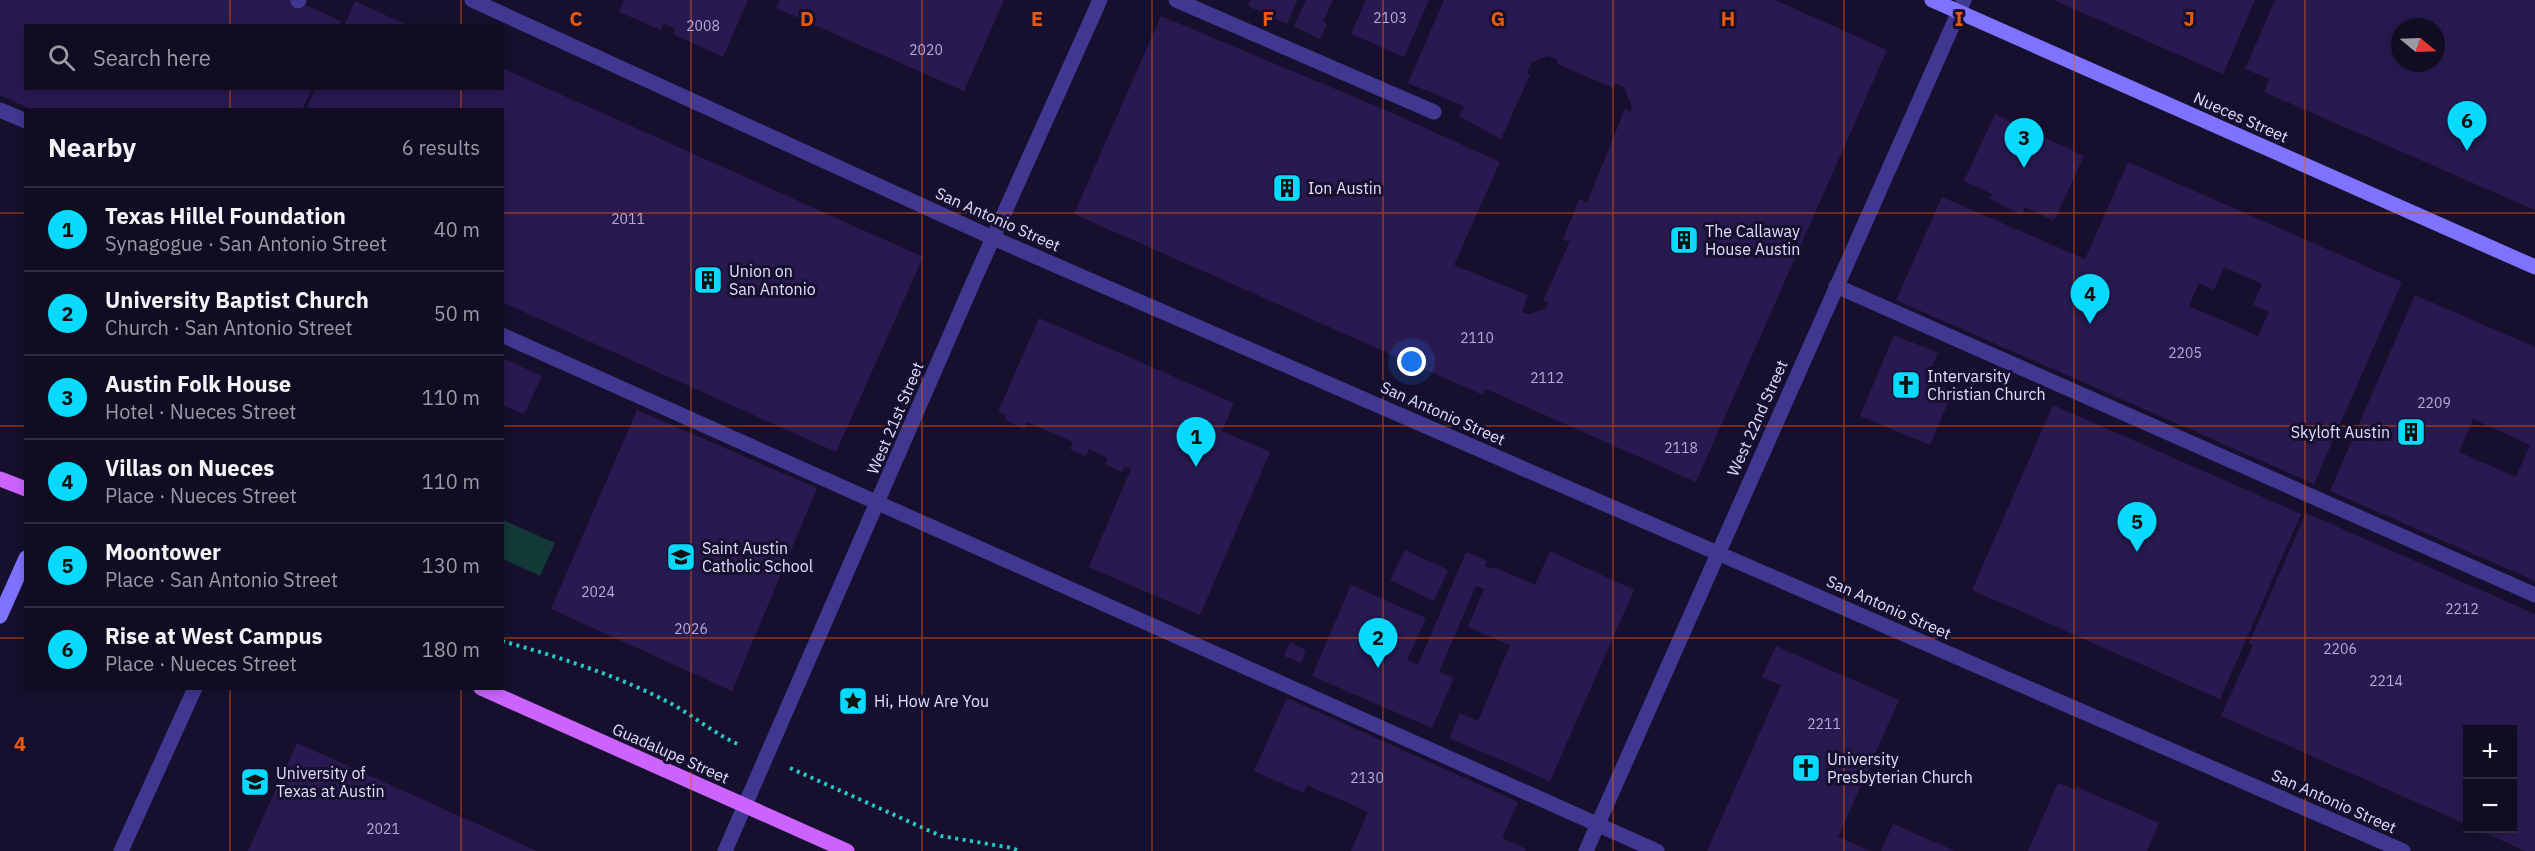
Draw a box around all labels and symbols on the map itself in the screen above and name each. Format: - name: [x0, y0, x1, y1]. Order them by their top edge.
- text: C: [569, 5, 583, 32]
- text: D: [800, 5, 814, 32]
- text: E: [1031, 5, 1043, 32]
- text: F: [1262, 5, 1274, 32]
- text: G: [1491, 5, 1505, 32]
- text: H: [1721, 5, 1735, 32]
- text: I: [1955, 5, 1963, 32]
- text: J: [2183, 5, 2195, 32]
- house number: 2103: [1373, 9, 1407, 27]
- house number: 2008: [686, 17, 720, 35]
- north arrow: [2391, 18, 2445, 72]
- house number: 2020: [909, 41, 943, 59]
- street label: Nueces Street: [2191, 87, 2291, 147]
- pin: 6: [2448, 102, 2486, 151]
- pin: 3: [2004, 118, 2044, 168]
- building icon: Ion Austin: [1271, 172, 1303, 204]
- place label: Ion Austin: [1308, 178, 1382, 198]
- street label: San Antonio Street: [933, 183, 1063, 255]
- house number: 2011: [611, 210, 645, 228]
- place label: The Callaway House Austin: [1705, 221, 1800, 259]
- building icon: The Callaway House Austin: [1668, 224, 1700, 256]
- place label: Union on San Antonio: [729, 261, 816, 299]
- building icon: Union on San Antonio: [692, 264, 724, 296]
- pin: 4: [2070, 274, 2110, 324]
- house number: 2110: [1460, 329, 1494, 347]
- house number: 2205: [2168, 344, 2202, 362]
- your location: [1397, 347, 1426, 376]
- street label: West 22nd Street: [1722, 357, 1792, 479]
- street label: West 21st Street: [862, 359, 928, 477]
- place label: Intervarsity Christian Church: [1927, 366, 2046, 404]
- house number: 2112: [1530, 369, 1564, 387]
- church icon: Intervarsity Christian Church: [1890, 369, 1922, 401]
- street label: San Antonio Street: [1378, 377, 1508, 449]
- house number: 2209: [2417, 394, 2451, 412]
- building icon: Skyloft Austin: [2395, 416, 2427, 448]
- pin: 1: [1176, 418, 1216, 467]
- place label: Skyloft Austin: [2291, 422, 2390, 442]
- house number: 2118: [1664, 439, 1698, 457]
- pin: 5: [2118, 502, 2156, 552]
- place label: Saint Austin Catholic School: [702, 538, 813, 576]
- school or university icon: Saint Austin Catholic School: [665, 541, 697, 573]
- street label: San Antonio Street: [1824, 571, 1954, 643]
- house number: 2024: [581, 583, 615, 601]
- house number: 2212: [2445, 600, 2479, 618]
- pin: 2: [1358, 618, 1398, 668]
- house number: 2026: [674, 620, 708, 638]
- house number: 2206: [2323, 640, 2357, 658]
- house number: 2214: [2369, 672, 2403, 690]
- place icon: Hi, How Are You: [837, 685, 869, 717]
- place label: Hi, How Are You: [874, 691, 989, 711]
- house number: 2211: [1807, 715, 1841, 733]
- street label: Guadalupe Street: [609, 718, 733, 788]
- text: 4: [14, 730, 26, 757]
- place label: University Presbyterian Church: [1827, 749, 1973, 787]
- church icon: University Presbyterian Church: [1790, 752, 1822, 784]
- place label: University of Texas at Austin: [276, 763, 385, 801]
- street label: San Antonio Street: [2269, 765, 2399, 837]
- school or university icon: University of Texas at Austin: [239, 766, 271, 798]
- house number: 2130: [1350, 769, 1384, 787]
- house number: 2021: [366, 820, 400, 838]

